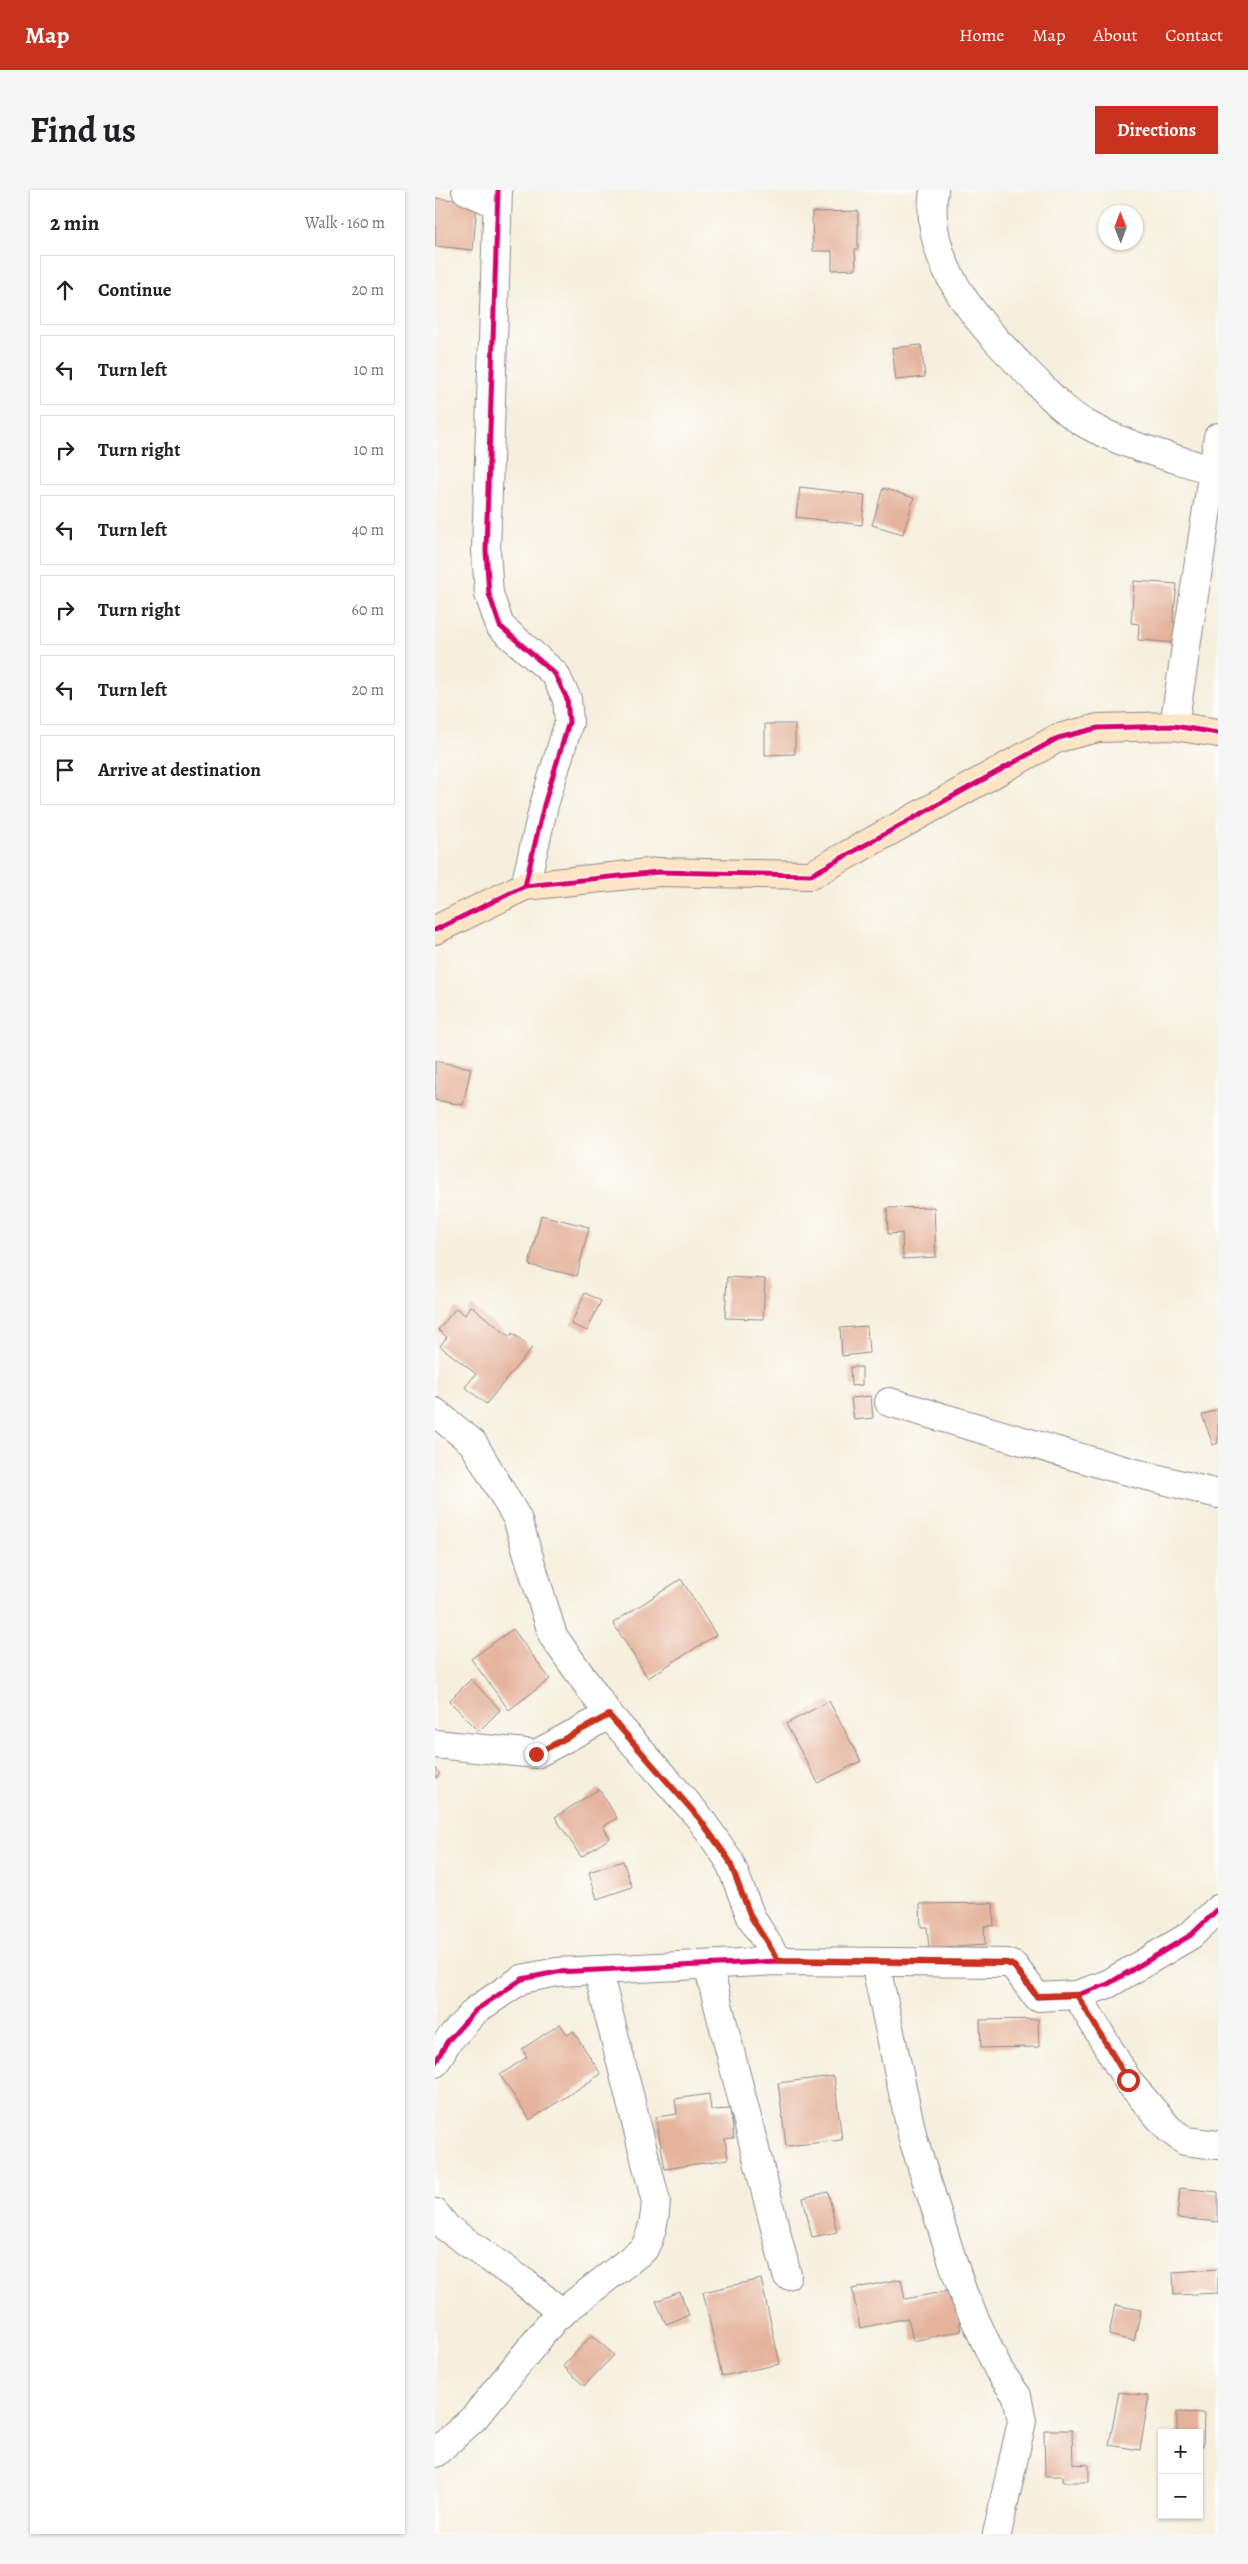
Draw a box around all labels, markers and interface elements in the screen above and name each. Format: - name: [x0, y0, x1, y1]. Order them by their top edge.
- text: Map: [25, 19, 69, 51]
- text: Home: [959, 23, 1004, 47]
- text: Map: [1032, 23, 1065, 47]
- text: About: [1093, 23, 1137, 47]
- text: Contact: [1165, 23, 1223, 47]
- text: Find us: [30, 106, 136, 154]
- button: Directions: [1095, 106, 1218, 154]
- north arrow: [1098, 205, 1143, 250]
- text: 2 min: [50, 209, 99, 237]
- text: Walk · 160 m: [305, 212, 385, 234]
- icon: ahead: [51, 276, 79, 304]
- text: Continue: [98, 277, 172, 303]
- text: 20 m: [351, 279, 384, 301]
- icon: left: [51, 356, 79, 384]
- text: Turn left: [98, 357, 167, 383]
- text: 10 m: [354, 359, 384, 381]
- icon: right: [51, 436, 79, 464]
- text: Turn right: [98, 437, 180, 463]
- text: 10 m: [354, 439, 384, 461]
- icon: left: [51, 516, 79, 544]
- text: Turn left: [98, 517, 167, 543]
- text: 40 m: [352, 519, 384, 541]
- icon: right: [51, 596, 79, 624]
- text: Turn right: [98, 597, 180, 623]
- text: 60 m: [352, 599, 384, 621]
- icon: left: [51, 676, 79, 704]
- text: Turn left: [98, 677, 167, 703]
- text: 20 m: [351, 679, 384, 701]
- icon: arrive: [51, 756, 79, 784]
- text: Arrive at destination: [98, 757, 261, 783]
- route end: [525, 1743, 548, 1766]
- route start: [1117, 2069, 1140, 2092]
- map controls: [1158, 2429, 1203, 2519]
- button: +: [1158, 2429, 1203, 2474]
- button: −: [1158, 2474, 1203, 2519]

